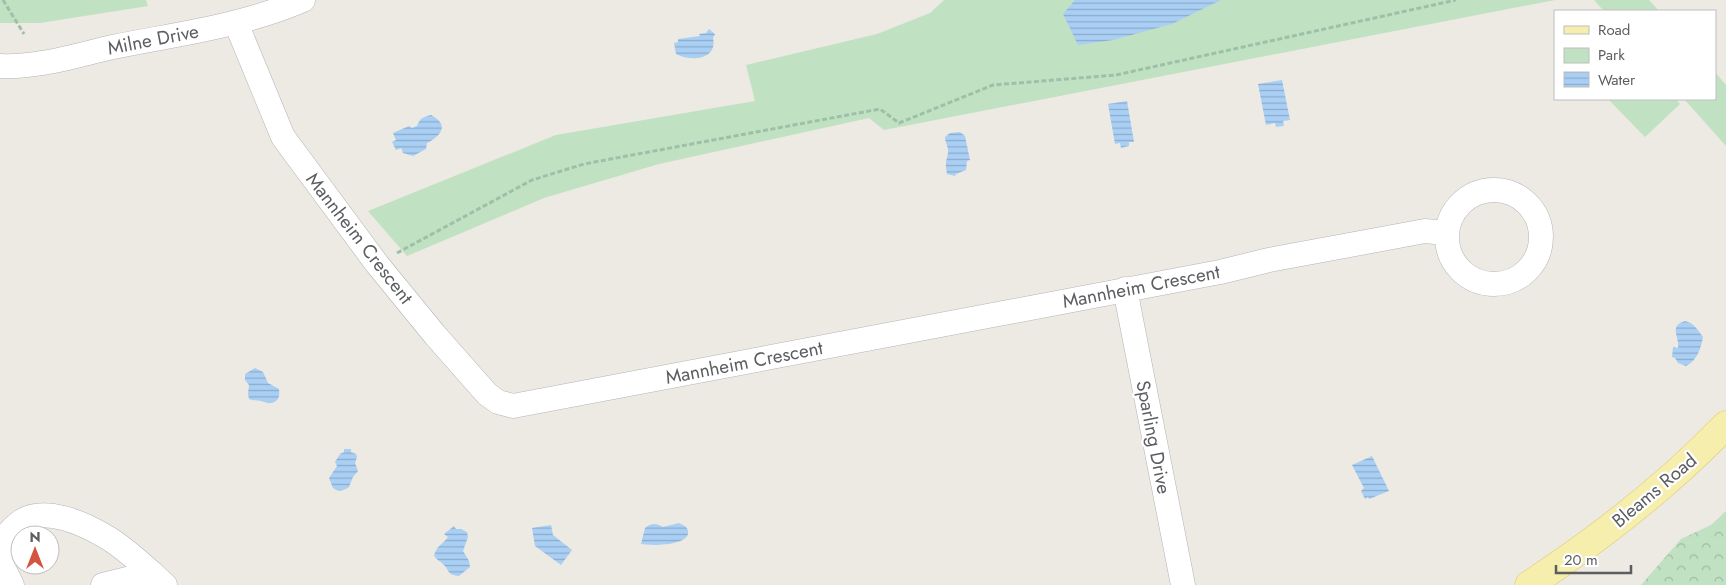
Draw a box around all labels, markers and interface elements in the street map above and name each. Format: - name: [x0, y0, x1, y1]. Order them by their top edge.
- legend: [1554, 10, 1716, 100]
- street label: Milne Drive: [105, 17, 201, 62]
- text: Road: [1598, 19, 1630, 41]
- text: Park: [1598, 44, 1625, 66]
- text: Water: [1598, 69, 1636, 91]
- street label: Mannheim Crescent: [300, 167, 420, 310]
- street label: Mannheim Crescent: [1060, 258, 1223, 315]
- street label: Mannheim Crescent: [663, 334, 826, 391]
- street label: Sparling Drive: [1129, 378, 1178, 496]
- street label: Bleams Road: [1606, 447, 1702, 534]
- north arrow: [10, 525, 60, 575]
- text: N: [29, 527, 41, 547]
- scale bar: [1556, 542, 1631, 574]
- text: 20 m: [1564, 549, 1598, 571]

